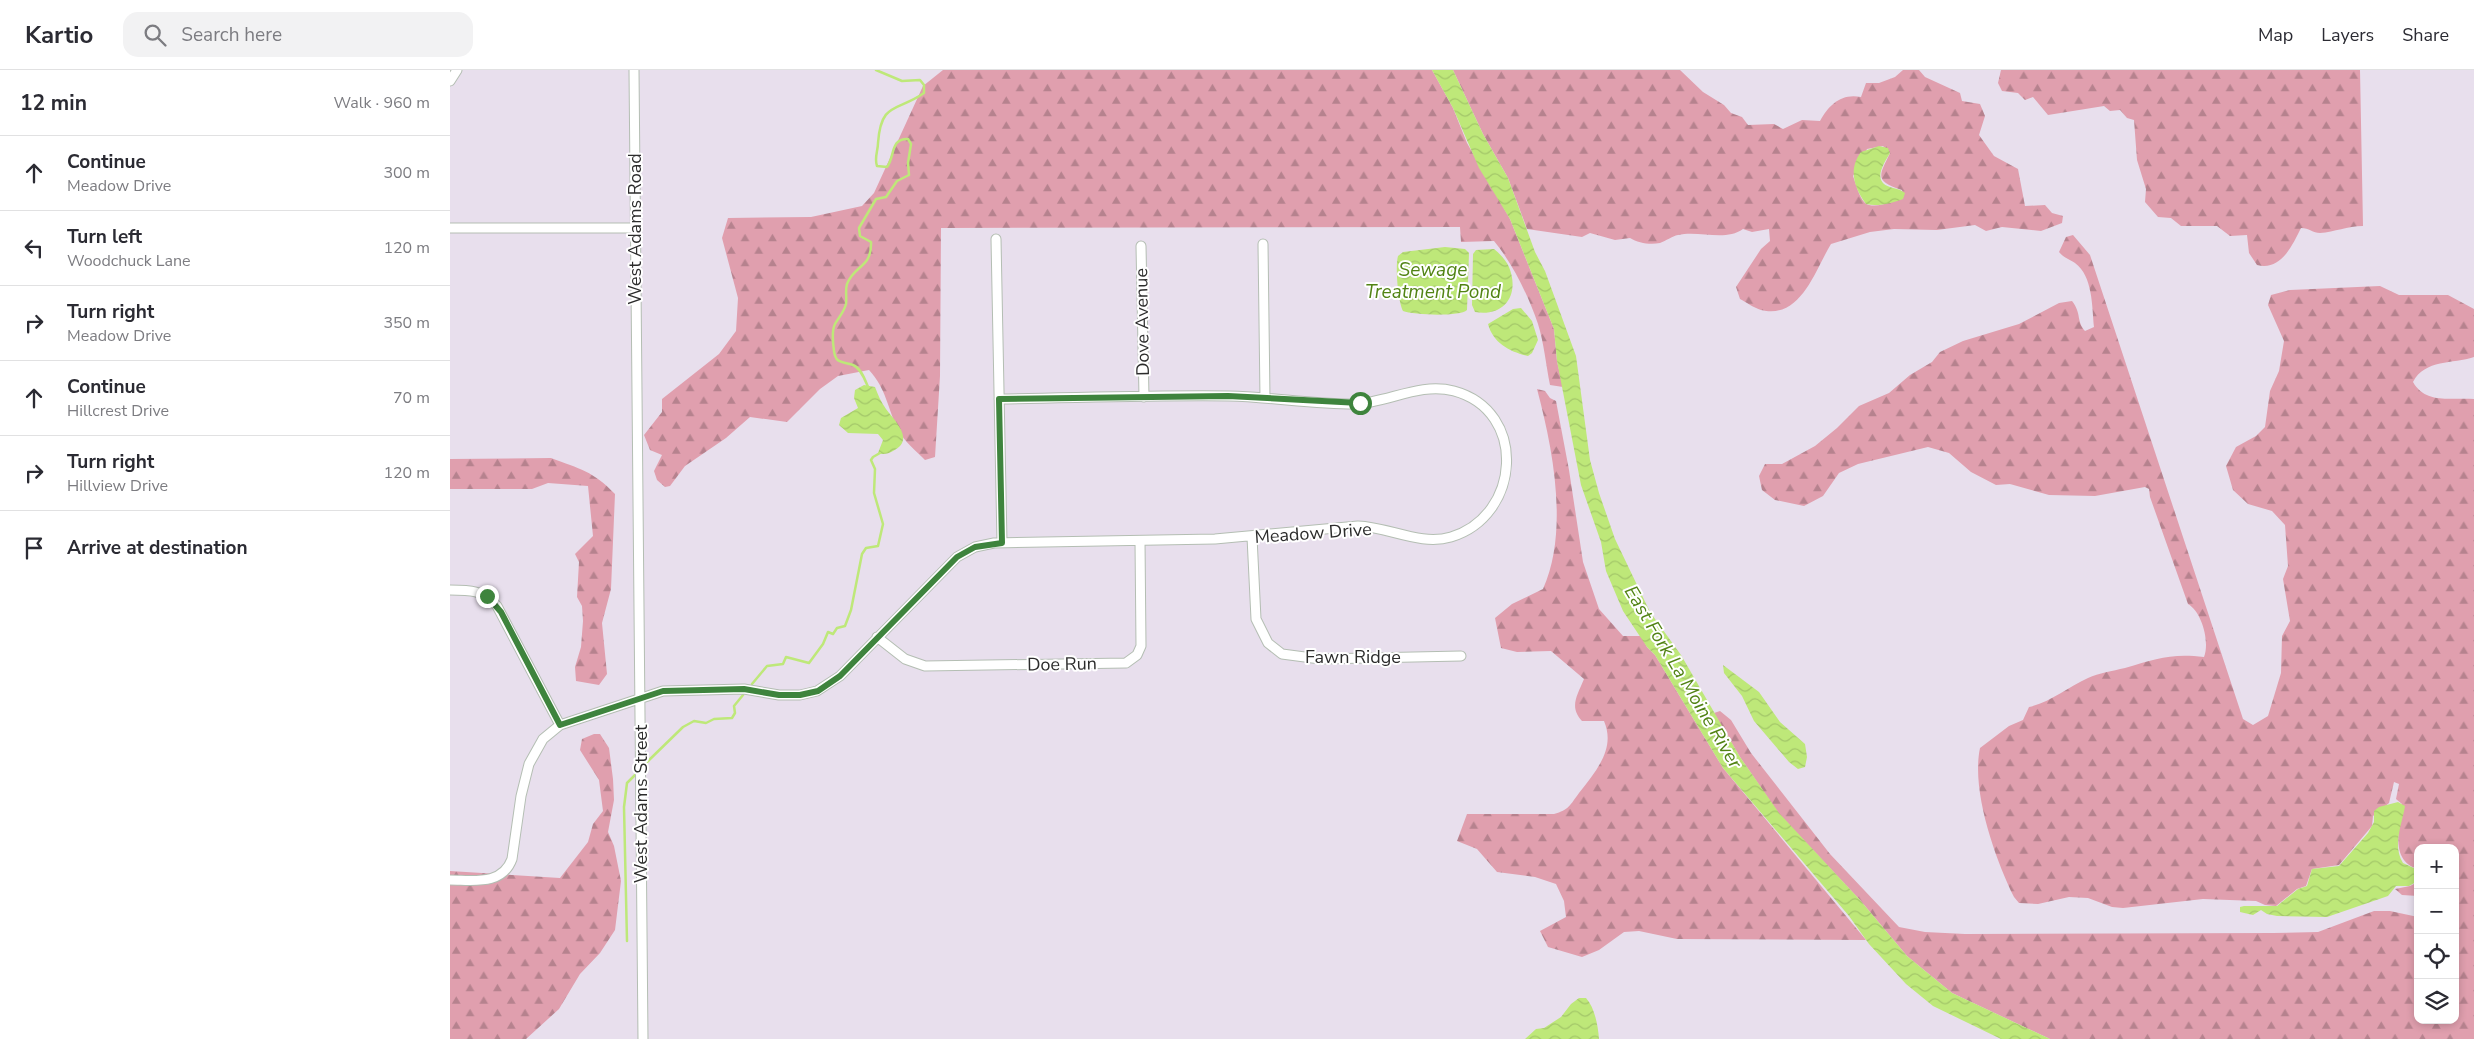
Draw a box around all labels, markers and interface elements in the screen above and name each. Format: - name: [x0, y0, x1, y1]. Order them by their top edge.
- search box: [123, 12, 473, 57]
- text: Kartio: [25, 19, 93, 51]
- icon: search: [141, 21, 169, 49]
- text: Search here: [181, 22, 282, 48]
- text: Map: [2258, 23, 2293, 47]
- text: Layers: [2321, 23, 2374, 47]
- text: Share: [2402, 23, 2449, 47]
- text: 12 min: [20, 89, 87, 117]
- text: Walk · 960 m: [334, 92, 430, 114]
- text: Continue: [67, 149, 146, 175]
- street label: West Adams Road: [623, 153, 647, 305]
- icon: ahead: [20, 159, 48, 187]
- text: 300 m: [383, 162, 430, 184]
- text: Meadow Drive: [67, 175, 171, 197]
- text: Turn left: [67, 224, 142, 250]
- icon: left: [20, 234, 48, 262]
- text: 120 m: [383, 237, 430, 259]
- text: Woodchuck Lane: [67, 250, 191, 272]
- water label: Sewage Treatment Pond: [1365, 257, 1502, 305]
- street label: Dove Avenue: [1129, 268, 1155, 376]
- text: Turn right: [67, 299, 154, 325]
- icon: right: [20, 309, 48, 337]
- text: 350 m: [383, 312, 430, 334]
- text: Meadow Drive: [67, 325, 171, 347]
- text: Continue: [67, 374, 146, 400]
- icon: ahead: [20, 384, 48, 412]
- text: 70 m: [393, 387, 430, 409]
- route start: [1349, 392, 1372, 415]
- text: Hillcrest Drive: [67, 400, 169, 422]
- text: Turn right: [67, 449, 154, 475]
- icon: right: [20, 459, 48, 487]
- text: 120 m: [383, 462, 430, 484]
- text: Hillview Drive: [67, 475, 168, 497]
- street label: Meadow Drive: [1254, 517, 1372, 549]
- icon: arrive: [20, 534, 48, 562]
- text: Arrive at destination: [67, 535, 248, 561]
- water label: East Fork La Moine River: [1618, 581, 1749, 774]
- route end: [476, 585, 499, 608]
- street label: Fawn Ridge: [1305, 645, 1401, 669]
- street label: Doe Run: [1027, 651, 1097, 677]
- street label: West Adams Street: [629, 724, 653, 883]
- map controls: [2414, 844, 2459, 1024]
- button: +: [2414, 844, 2459, 889]
- button: −: [2414, 889, 2459, 934]
- button: locate: [2414, 934, 2459, 979]
- button: layers: [2414, 979, 2459, 1024]

